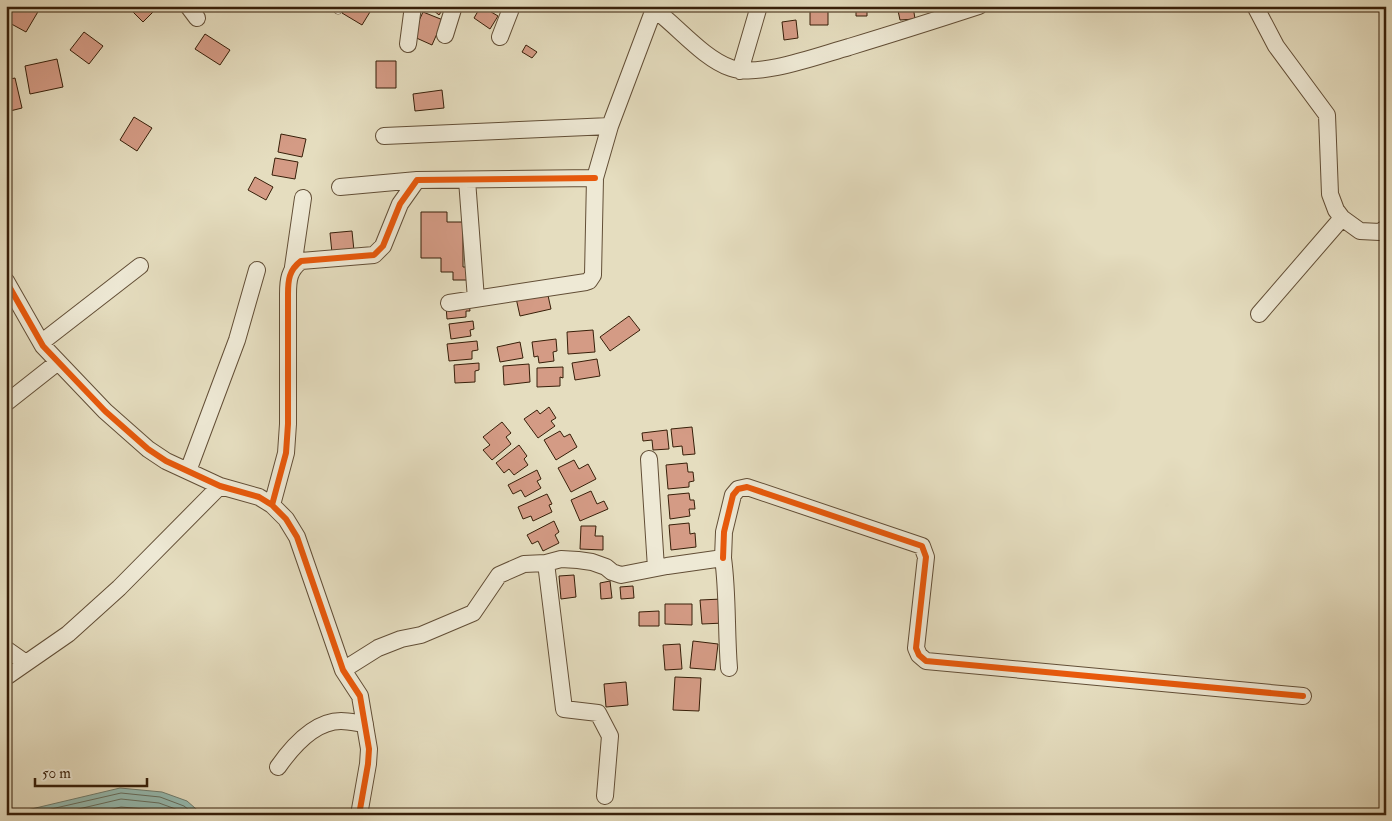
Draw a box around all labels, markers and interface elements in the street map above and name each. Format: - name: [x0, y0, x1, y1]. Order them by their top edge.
- scale bar: [35, 756, 148, 788]
- text: 50 m: [42, 764, 71, 783]

